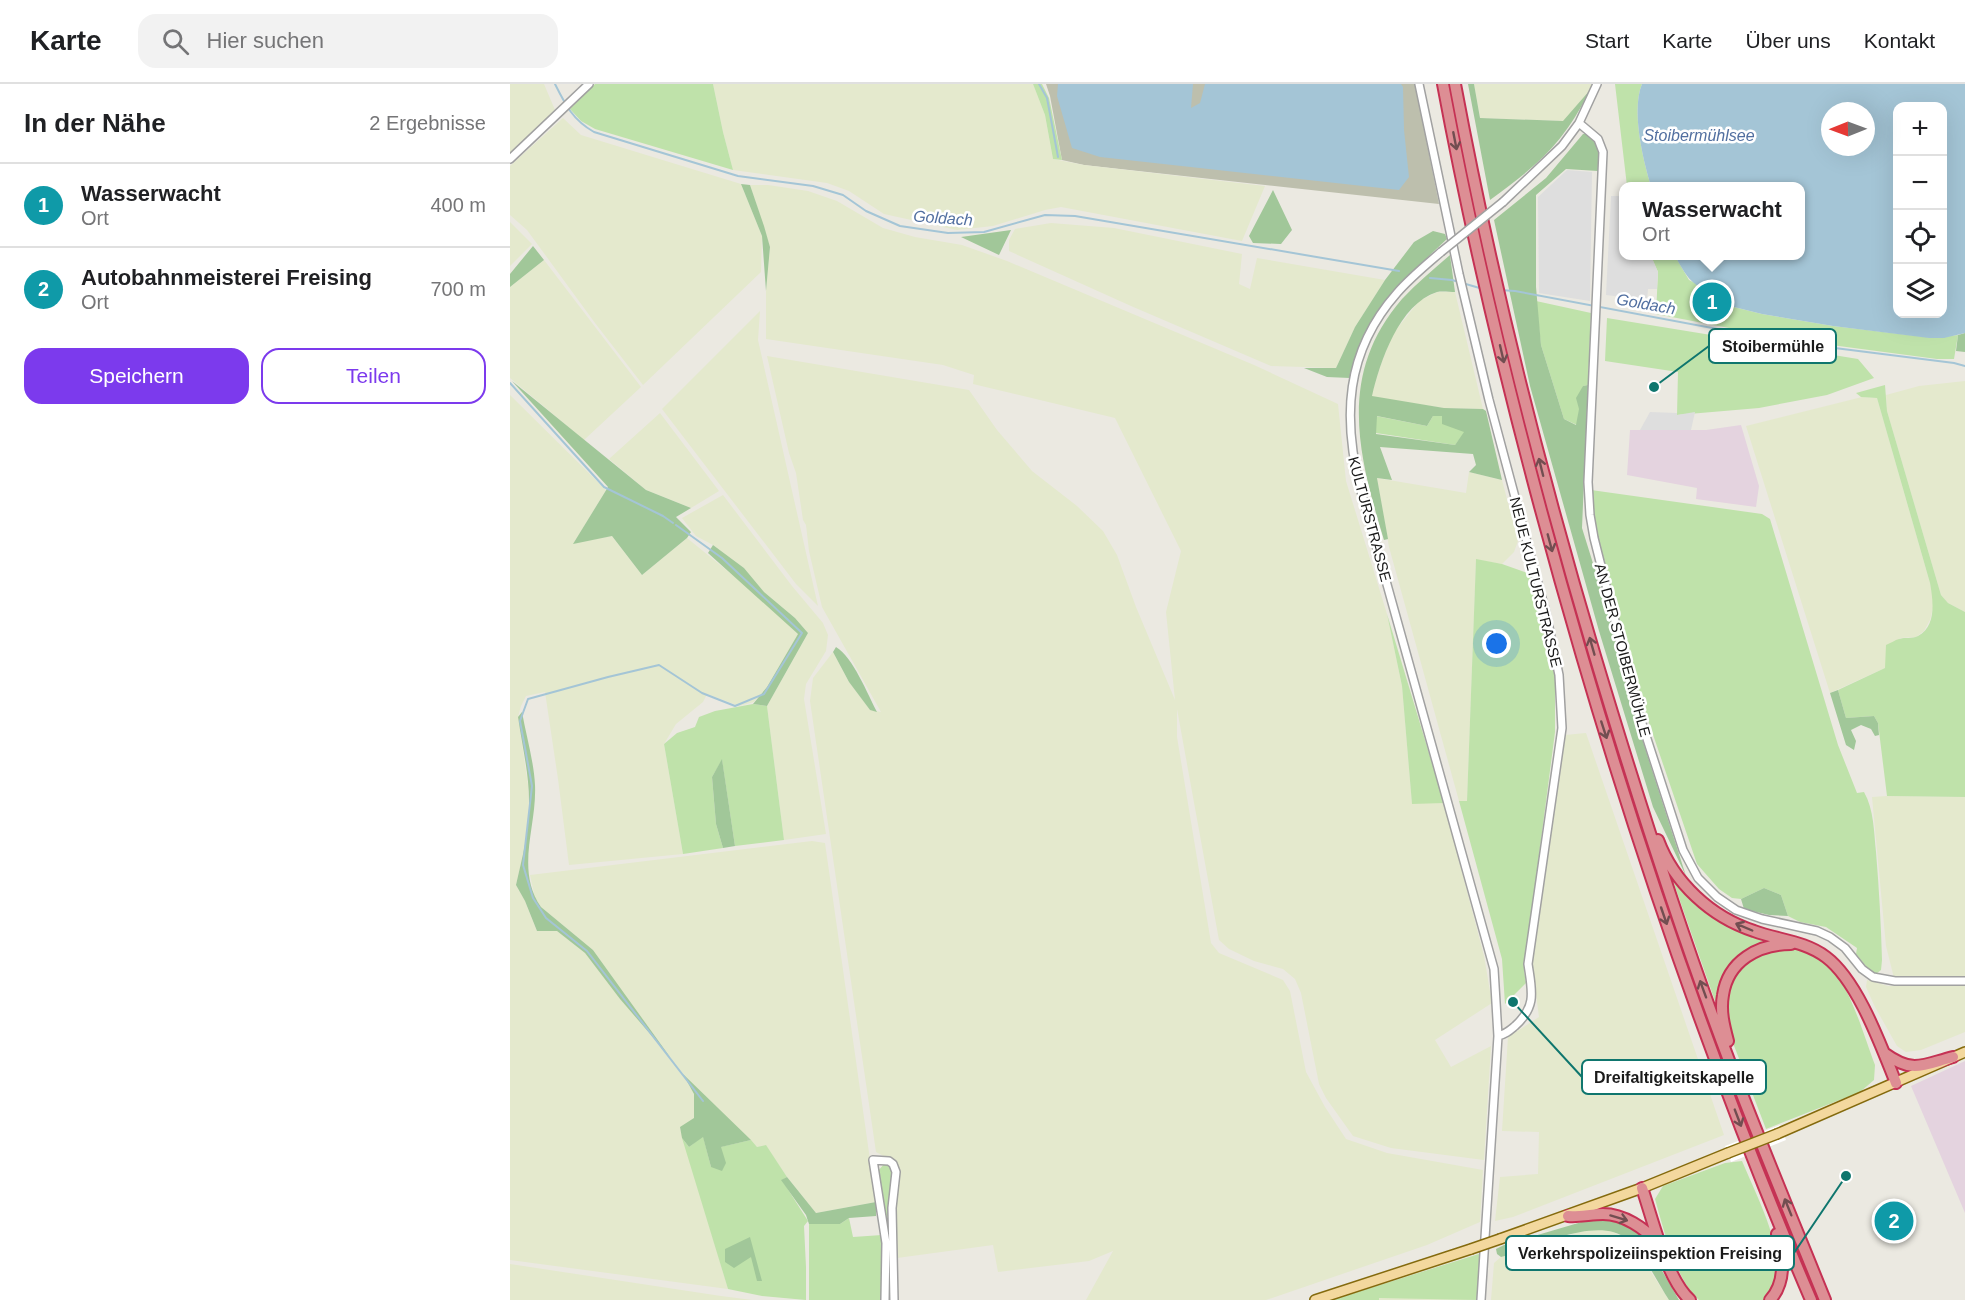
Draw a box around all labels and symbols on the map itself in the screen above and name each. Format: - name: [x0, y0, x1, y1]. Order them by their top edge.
- north arrow: [1821, 102, 1875, 156]
- water label: Stoibermühlsee: [1643, 127, 1755, 144]
- one-way arrow: [1450, 131, 1461, 151]
- water label: Goldach: [913, 207, 973, 229]
- pin: 1: [1692, 280, 1732, 324]
- water label: Goldach: [1615, 290, 1677, 318]
- callout: Stoibermühle: [1709, 329, 1836, 363]
- text: Stoibermühle: [1722, 338, 1824, 355]
- one-way arrow: [1496, 345, 1508, 364]
- street label: KULTURSTRASSE: [1345, 455, 1395, 583]
- one-way arrow: [1535, 458, 1547, 477]
- street label: NEUE KULTURSTRASSE: [1507, 495, 1565, 669]
- one-way arrow: [1545, 533, 1556, 552]
- street label: AN DER STOIBERMÜHLE: [1592, 561, 1654, 739]
- your location: [1482, 629, 1511, 658]
- one-way arrow: [1586, 637, 1597, 656]
- one-way arrow: [1599, 720, 1610, 739]
- one-way arrow: [1660, 906, 1671, 925]
- one-way arrow: [1735, 921, 1754, 932]
- one-way arrow: [1697, 980, 1708, 999]
- callout: Dreifaltigkeitskapelle: [1582, 1060, 1766, 1094]
- text: Dreifaltigkeitskapelle: [1594, 1069, 1754, 1086]
- one-way arrow: [1733, 1109, 1744, 1127]
- one-way arrow: [1781, 1198, 1792, 1217]
- pin: 2: [1874, 1198, 1914, 1244]
- one-way arrow: [1609, 1213, 1628, 1224]
- callout: Verkehrspolizeiinspektion Freising: [1506, 1236, 1794, 1270]
- text: Verkehrspolizeiinspektion Freising: [1518, 1245, 1782, 1262]

